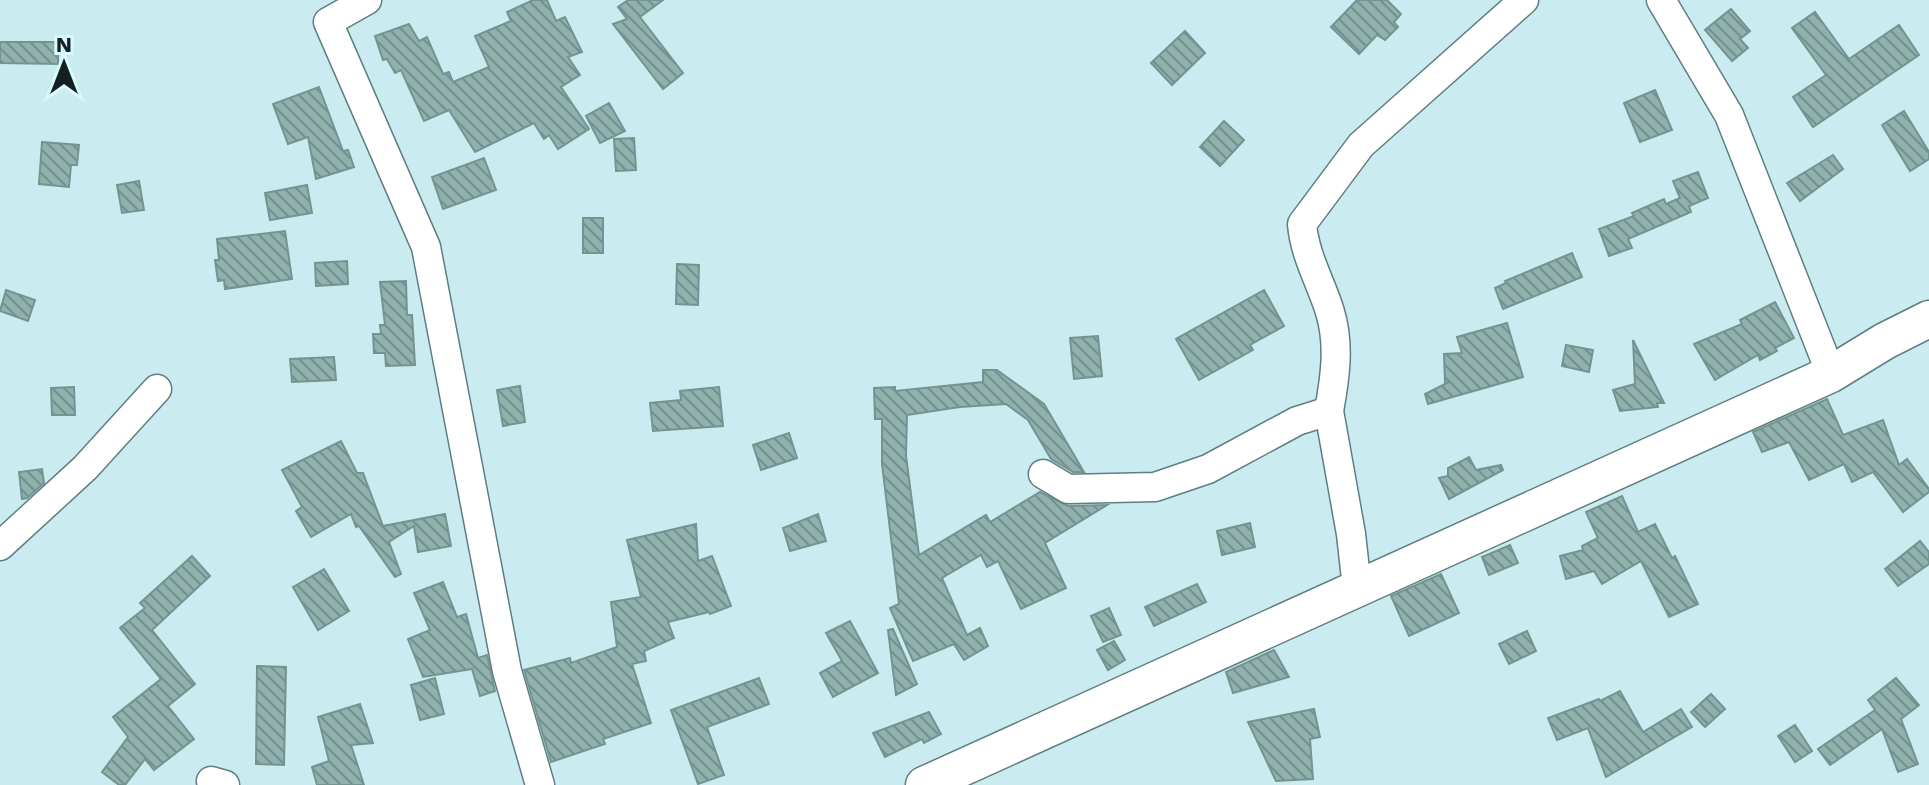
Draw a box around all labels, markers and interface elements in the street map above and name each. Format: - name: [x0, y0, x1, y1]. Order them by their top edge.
- north arrow: [24, 24, 104, 104]
- text: N: [56, 32, 72, 57]

